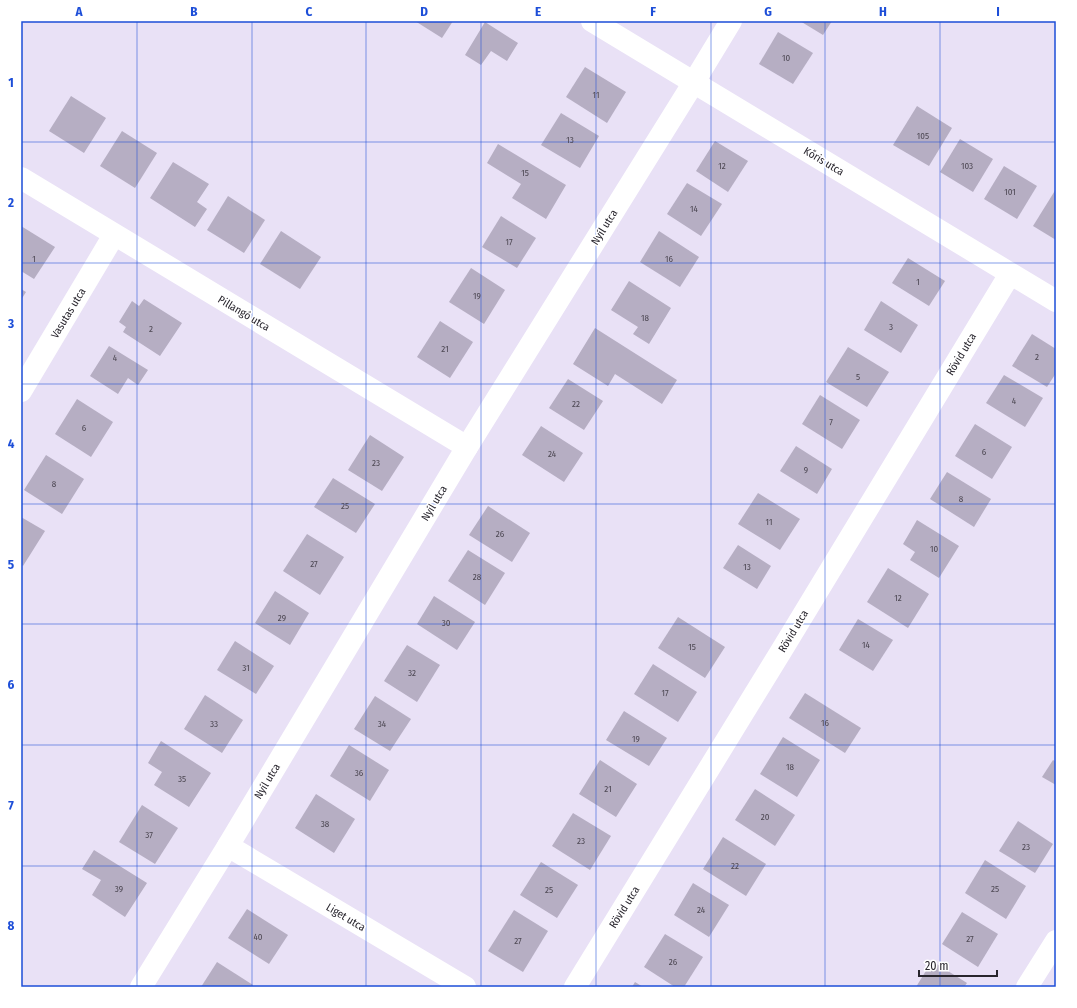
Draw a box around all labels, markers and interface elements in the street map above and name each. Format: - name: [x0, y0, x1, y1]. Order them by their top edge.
- text: A: [74, 4, 83, 19]
- text: B: [190, 4, 198, 19]
- text: C: [306, 4, 313, 19]
- text: D: [420, 4, 428, 19]
- text: E: [535, 4, 541, 19]
- text: F: [650, 4, 656, 19]
- text: G: [764, 4, 772, 19]
- text: H: [879, 4, 887, 19]
- text: I: [996, 4, 1000, 19]
- house number: 10: [782, 53, 790, 63]
- text: 1: [8, 75, 14, 90]
- house number: 11: [593, 90, 599, 100]
- house number: 105: [917, 131, 929, 141]
- house number: 13: [566, 135, 574, 145]
- street label: Kőris utca: [801, 144, 846, 178]
- house number: 12: [718, 161, 726, 171]
- house number: 103: [961, 161, 973, 171]
- house number: 15: [521, 168, 529, 178]
- house number: 101: [1004, 187, 1016, 197]
- text: 2: [7, 195, 14, 210]
- house number: 14: [690, 204, 699, 214]
- street label: Nyíl utca: [589, 207, 620, 247]
- house number: 17: [505, 237, 513, 247]
- house number: 1: [32, 254, 36, 264]
- house number: 16: [665, 254, 674, 264]
- house number: 1: [916, 277, 920, 287]
- street label: Vasutas utca: [48, 286, 88, 341]
- house number: 19: [473, 291, 481, 301]
- street label: Pillangó utca: [216, 293, 272, 334]
- house number: 18: [641, 313, 650, 323]
- text: 3: [7, 316, 14, 331]
- house number: 3: [889, 322, 893, 332]
- house number: 2: [149, 324, 153, 334]
- street label: Rövid utca: [944, 331, 979, 378]
- house number: 21: [441, 344, 449, 354]
- house number: 2: [1035, 352, 1039, 362]
- house number: 4: [113, 353, 118, 363]
- house number: 5: [856, 372, 860, 382]
- house number: 4: [1012, 396, 1017, 406]
- house number: 22: [572, 399, 580, 409]
- house number: 7: [829, 417, 833, 427]
- house number: 6: [82, 423, 87, 433]
- text: 4: [8, 436, 15, 451]
- house number: 6: [982, 447, 987, 457]
- house number: 24: [548, 449, 557, 459]
- house number: 23: [372, 458, 380, 468]
- house number: 9: [804, 465, 808, 475]
- house number: 8: [52, 479, 57, 489]
- street label: Nyíl utca: [419, 483, 450, 523]
- house number: 8: [959, 494, 964, 504]
- house number: 25: [341, 501, 349, 511]
- house number: 11: [766, 517, 772, 527]
- house number: 26: [496, 529, 505, 539]
- house number: 10: [930, 544, 938, 554]
- text: 5: [8, 557, 14, 572]
- house number: 27: [310, 559, 318, 569]
- house number: 13: [743, 562, 751, 572]
- house number: 28: [473, 572, 482, 582]
- house number: 12: [894, 593, 902, 603]
- street label: Rövid utca: [776, 608, 811, 655]
- house number: 29: [278, 613, 286, 623]
- house number: 30: [442, 618, 451, 628]
- house number: 14: [862, 640, 871, 650]
- house number: 15: [688, 642, 696, 652]
- house number: 31: [242, 663, 250, 673]
- house number: 32: [408, 668, 416, 678]
- text: 6: [8, 677, 15, 692]
- house number: 17: [661, 688, 669, 698]
- house number: 16: [821, 718, 830, 728]
- house number: 33: [210, 719, 218, 729]
- house number: 34: [378, 719, 387, 729]
- house number: 19: [632, 734, 640, 744]
- street label: Nyíl utca: [252, 761, 283, 801]
- house number: 18: [786, 762, 795, 772]
- house number: 36: [355, 768, 364, 778]
- house number: 35: [178, 774, 186, 784]
- house number: 21: [604, 784, 612, 794]
- text: 7: [8, 798, 14, 813]
- house number: 20: [761, 812, 770, 822]
- house number: 38: [321, 819, 330, 829]
- house number: 37: [145, 830, 153, 840]
- house number: 23: [577, 836, 585, 846]
- house number: 23: [1022, 842, 1030, 852]
- house number: 22: [731, 861, 739, 871]
- house number: 39: [115, 884, 123, 894]
- street label: Rövid utca: [606, 884, 642, 931]
- house number: 25: [991, 884, 999, 894]
- house number: 25: [545, 885, 553, 895]
- street label: Liget utca: [324, 901, 368, 934]
- house number: 24: [697, 905, 706, 915]
- text: 8: [8, 918, 15, 933]
- house number: 40: [253, 932, 263, 942]
- house number: 27: [966, 934, 974, 944]
- house number: 27: [514, 936, 522, 946]
- scale bar: [919, 952, 997, 978]
- house number: 26: [669, 957, 678, 967]
- text: 20 m: [925, 959, 949, 973]

